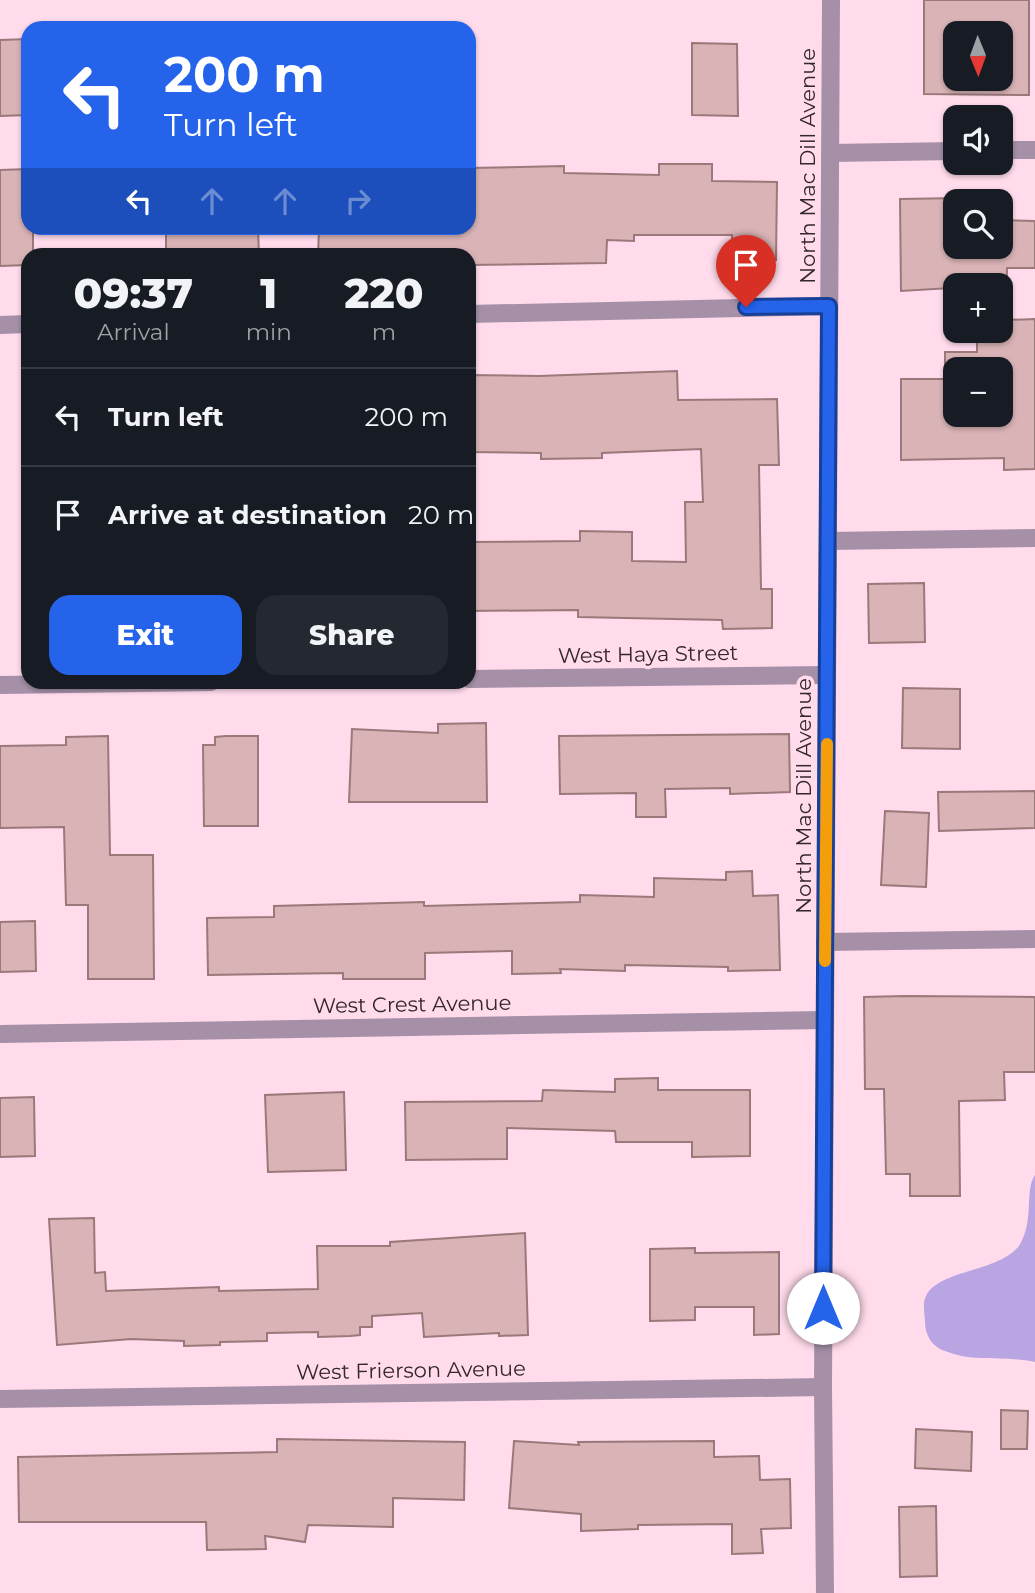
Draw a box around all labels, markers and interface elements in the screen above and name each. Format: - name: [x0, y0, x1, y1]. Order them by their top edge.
- north arrow: [943, 21, 1013, 91]
- map controls: [943, 21, 1013, 427]
- text: 200 m: [164, 45, 325, 104]
- street label: North Mac Dill Avenue: [795, 48, 820, 284]
- icon: left: [49, 49, 140, 140]
- text: Turn left: [164, 105, 298, 144]
- button: sound: [943, 105, 1013, 175]
- icon: left: [120, 182, 158, 220]
- icon: ahead: [193, 182, 231, 220]
- icon: ahead: [266, 182, 304, 220]
- icon: right: [339, 182, 377, 220]
- button: search: [943, 189, 1013, 259]
- pin: [716, 235, 776, 307]
- icon: arrive: [727, 246, 765, 284]
- text: 09:37: [74, 267, 193, 319]
- text: 1: [260, 267, 277, 319]
- text: 220: [344, 267, 423, 319]
- button: +: [943, 273, 1013, 343]
- text: Arrival: [97, 318, 170, 346]
- text: min: [246, 318, 292, 346]
- text: m: [372, 318, 396, 346]
- button: −: [943, 357, 1013, 427]
- icon: left: [49, 398, 87, 436]
- text: Turn left: [108, 401, 224, 433]
- text: 200 m: [364, 401, 448, 433]
- icon: arrive: [49, 496, 87, 534]
- text: Arrive at destination: [108, 499, 387, 531]
- text: 20 m: [408, 499, 474, 531]
- button: Exit: [49, 595, 242, 675]
- button: Share: [256, 595, 448, 675]
- street label: West Haya Street: [558, 640, 738, 668]
- street label: North Mac Dill Avenue: [791, 678, 816, 914]
- street label: West Crest Avenue: [313, 990, 511, 1018]
- position arrow: [786, 1271, 860, 1345]
- street label: West Frierson Avenue: [296, 1355, 526, 1385]

